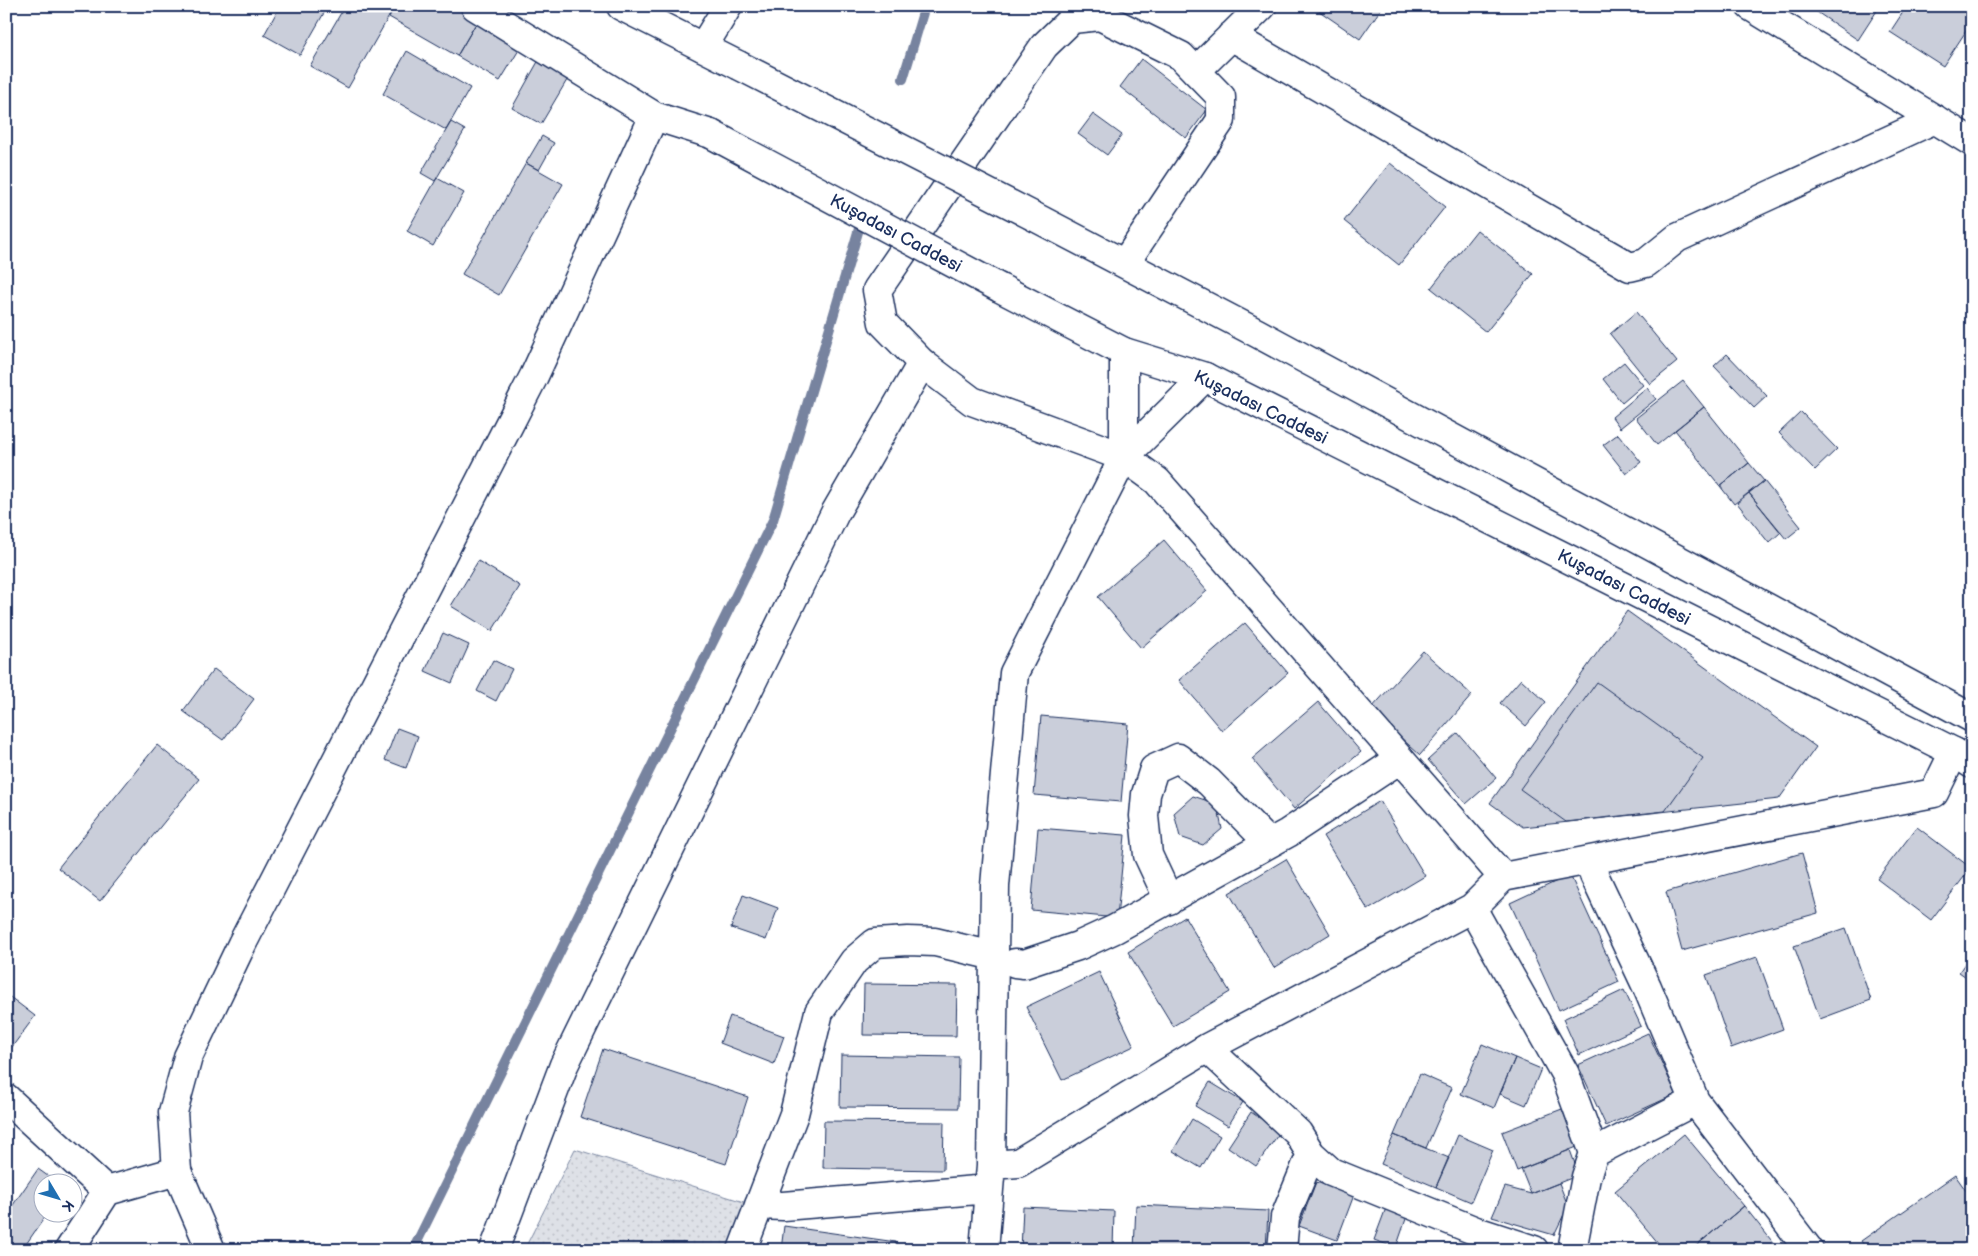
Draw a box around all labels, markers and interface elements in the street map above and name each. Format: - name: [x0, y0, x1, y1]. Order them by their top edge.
- street label: Kuşadası Caddesi: [826, 190, 965, 277]
- street label: Kuşadası Caddesi: [1190, 366, 1331, 449]
- street label: Kuşadası Caddesi: [1554, 545, 1694, 630]
- north arrow: [32, 1174, 82, 1224]
- text: K: [58, 1197, 77, 1215]

